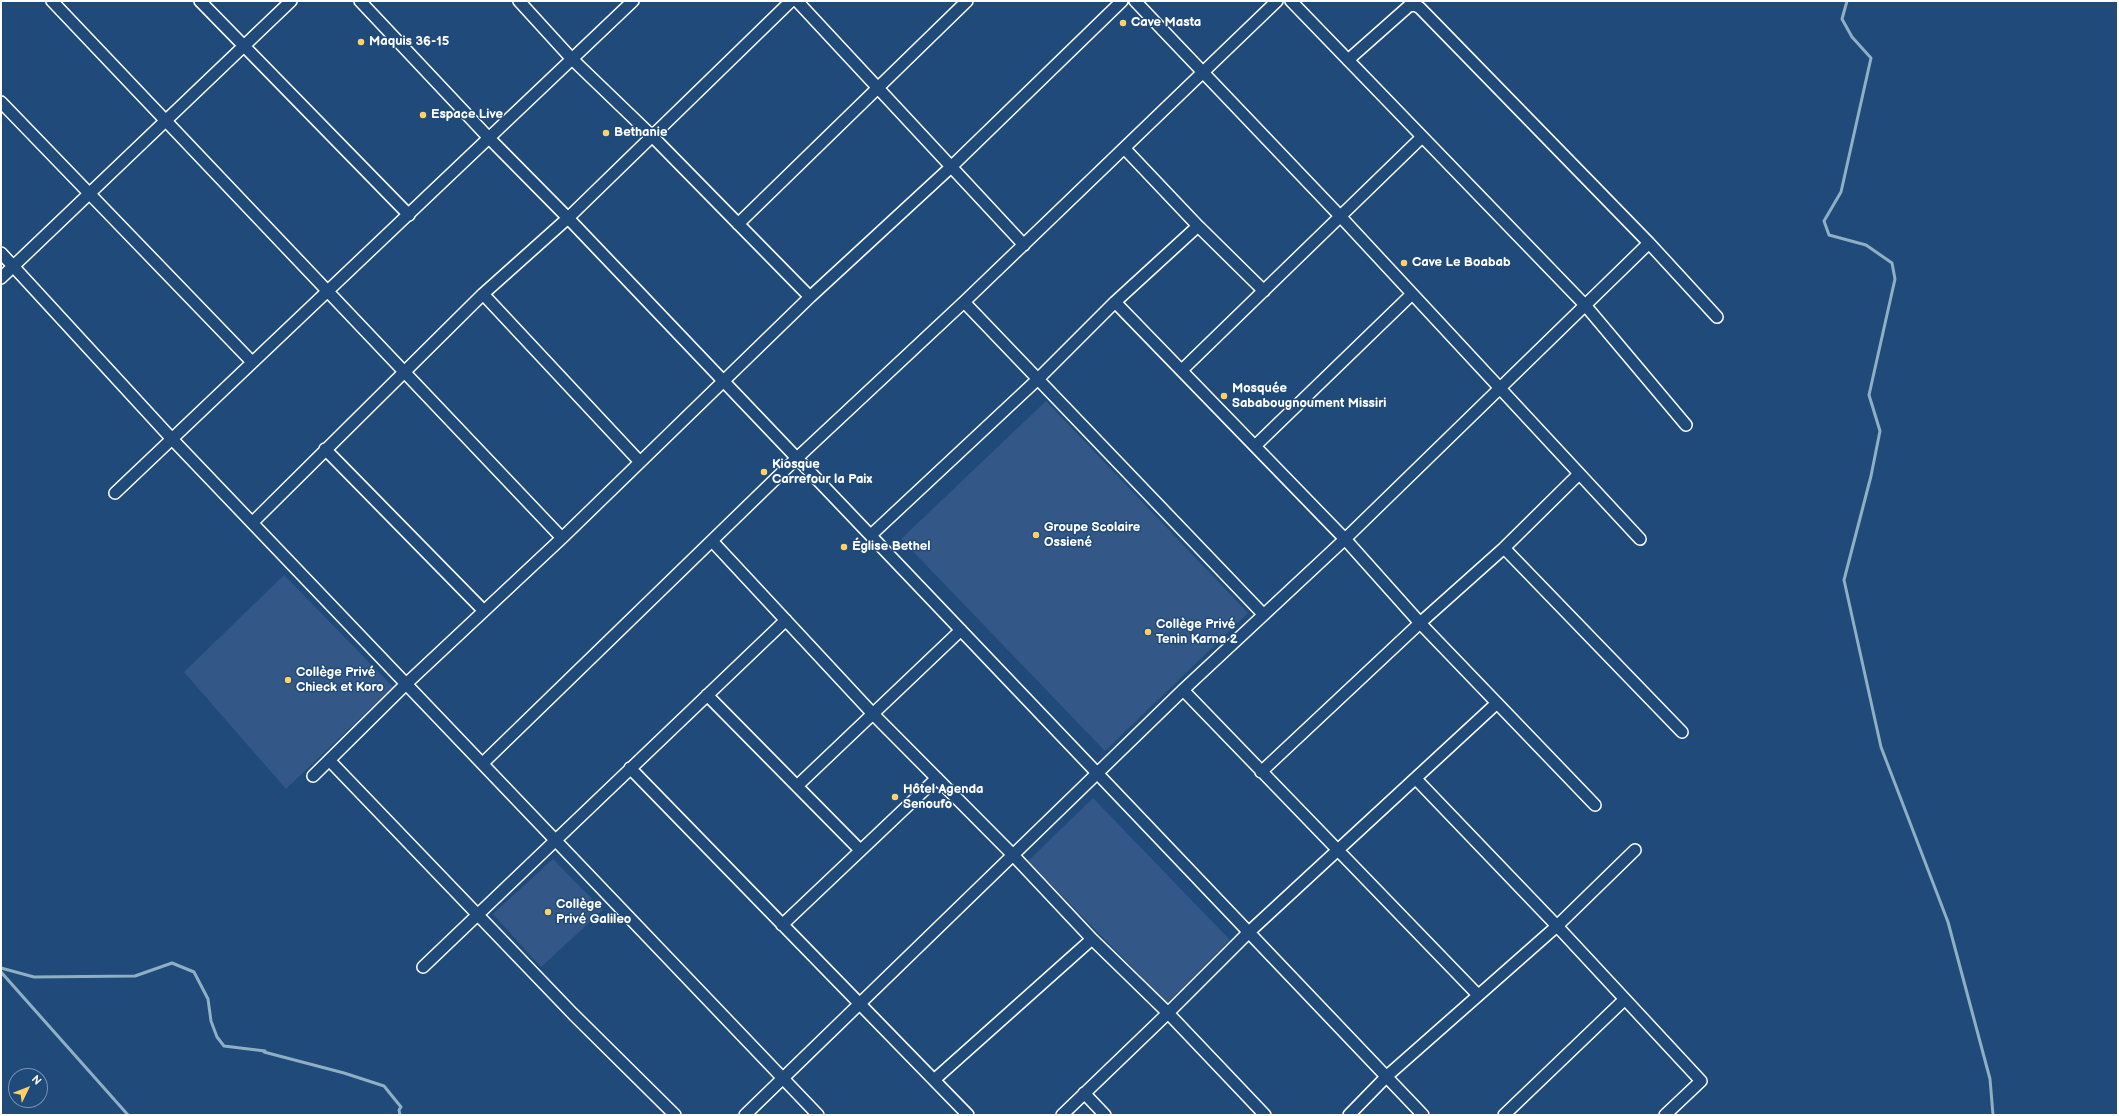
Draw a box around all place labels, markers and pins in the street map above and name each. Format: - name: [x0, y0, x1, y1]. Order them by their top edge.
- place label: Cave Masta: [1131, 15, 1201, 31]
- marker: Cave Masta: [1118, 18, 1128, 28]
- place label: Maquis 36-15: [369, 34, 449, 50]
- marker: Maquis 36-15: [356, 37, 366, 47]
- place label: Espace Live: [431, 107, 503, 123]
- marker: Espace Live: [418, 110, 428, 120]
- place label: Bethanie: [614, 125, 667, 141]
- marker: Bethanie: [601, 128, 611, 138]
- place label: Cave Le Boabab: [1412, 255, 1511, 271]
- marker: Cave Le Boabab: [1399, 258, 1409, 268]
- place label: Mosquée Sababougnoument Missiri: [1232, 381, 1387, 412]
- marker: Mosquée Sababougnoument Missiri: [1219, 391, 1229, 401]
- place label: Kiosque Carrefour la Paix: [772, 457, 872, 488]
- marker: Kiosque Carrefour la Paix: [759, 467, 769, 477]
- place label: Groupe Scolaire Ossiené: [1044, 520, 1140, 551]
- marker: Groupe Scolaire Ossiené: [1031, 530, 1041, 540]
- place label: Église Bethel: [852, 539, 931, 555]
- marker: Église Bethel: [839, 542, 849, 552]
- place label: Collège Privé Tenin Karna 2: [1156, 617, 1238, 648]
- marker: Collège Privé Tenin Karna 2: [1143, 627, 1153, 637]
- place label: Collège Privé Chieck et Koro: [296, 665, 384, 696]
- marker: Collège Privé Chieck et Koro: [283, 675, 293, 685]
- place label: Hôtel Agenda Senoufo: [903, 782, 984, 813]
- marker: Hôtel Agenda Senoufo: [890, 792, 900, 802]
- place label: Collège Privé Galileo: [556, 897, 631, 928]
- marker: Collège Privé Galileo: [543, 907, 553, 917]

